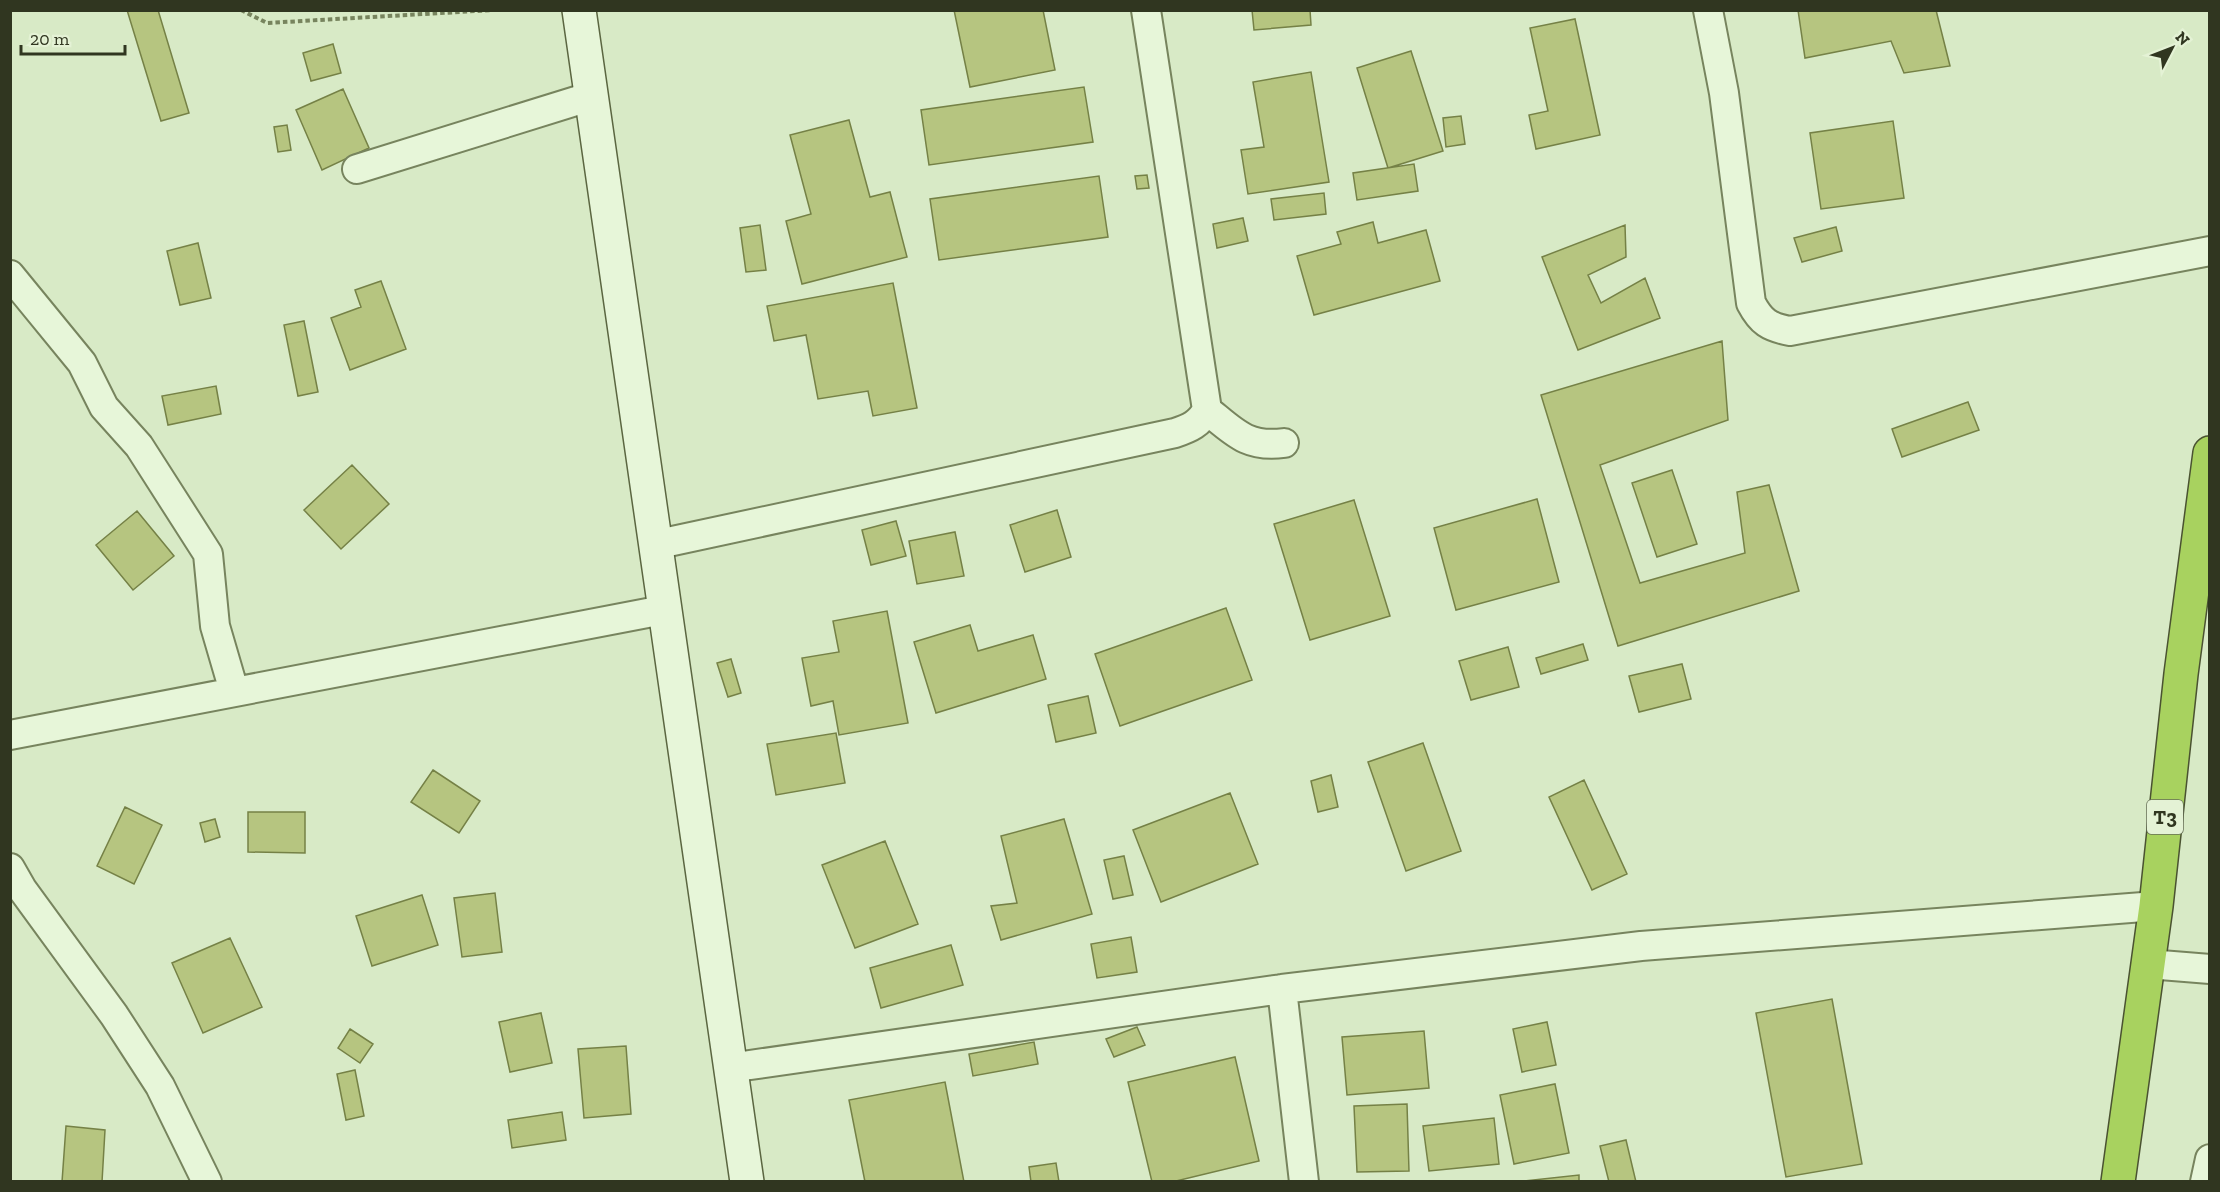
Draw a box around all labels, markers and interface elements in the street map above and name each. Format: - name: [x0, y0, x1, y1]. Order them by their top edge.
- scale bar: [21, 18, 124, 56]
- north arrow: [2142, 18, 2202, 78]
- text: N: [2172, 27, 2194, 49]
- text: 20 m: [30, 28, 70, 50]
- road number: T3: [2147, 800, 2183, 834]

